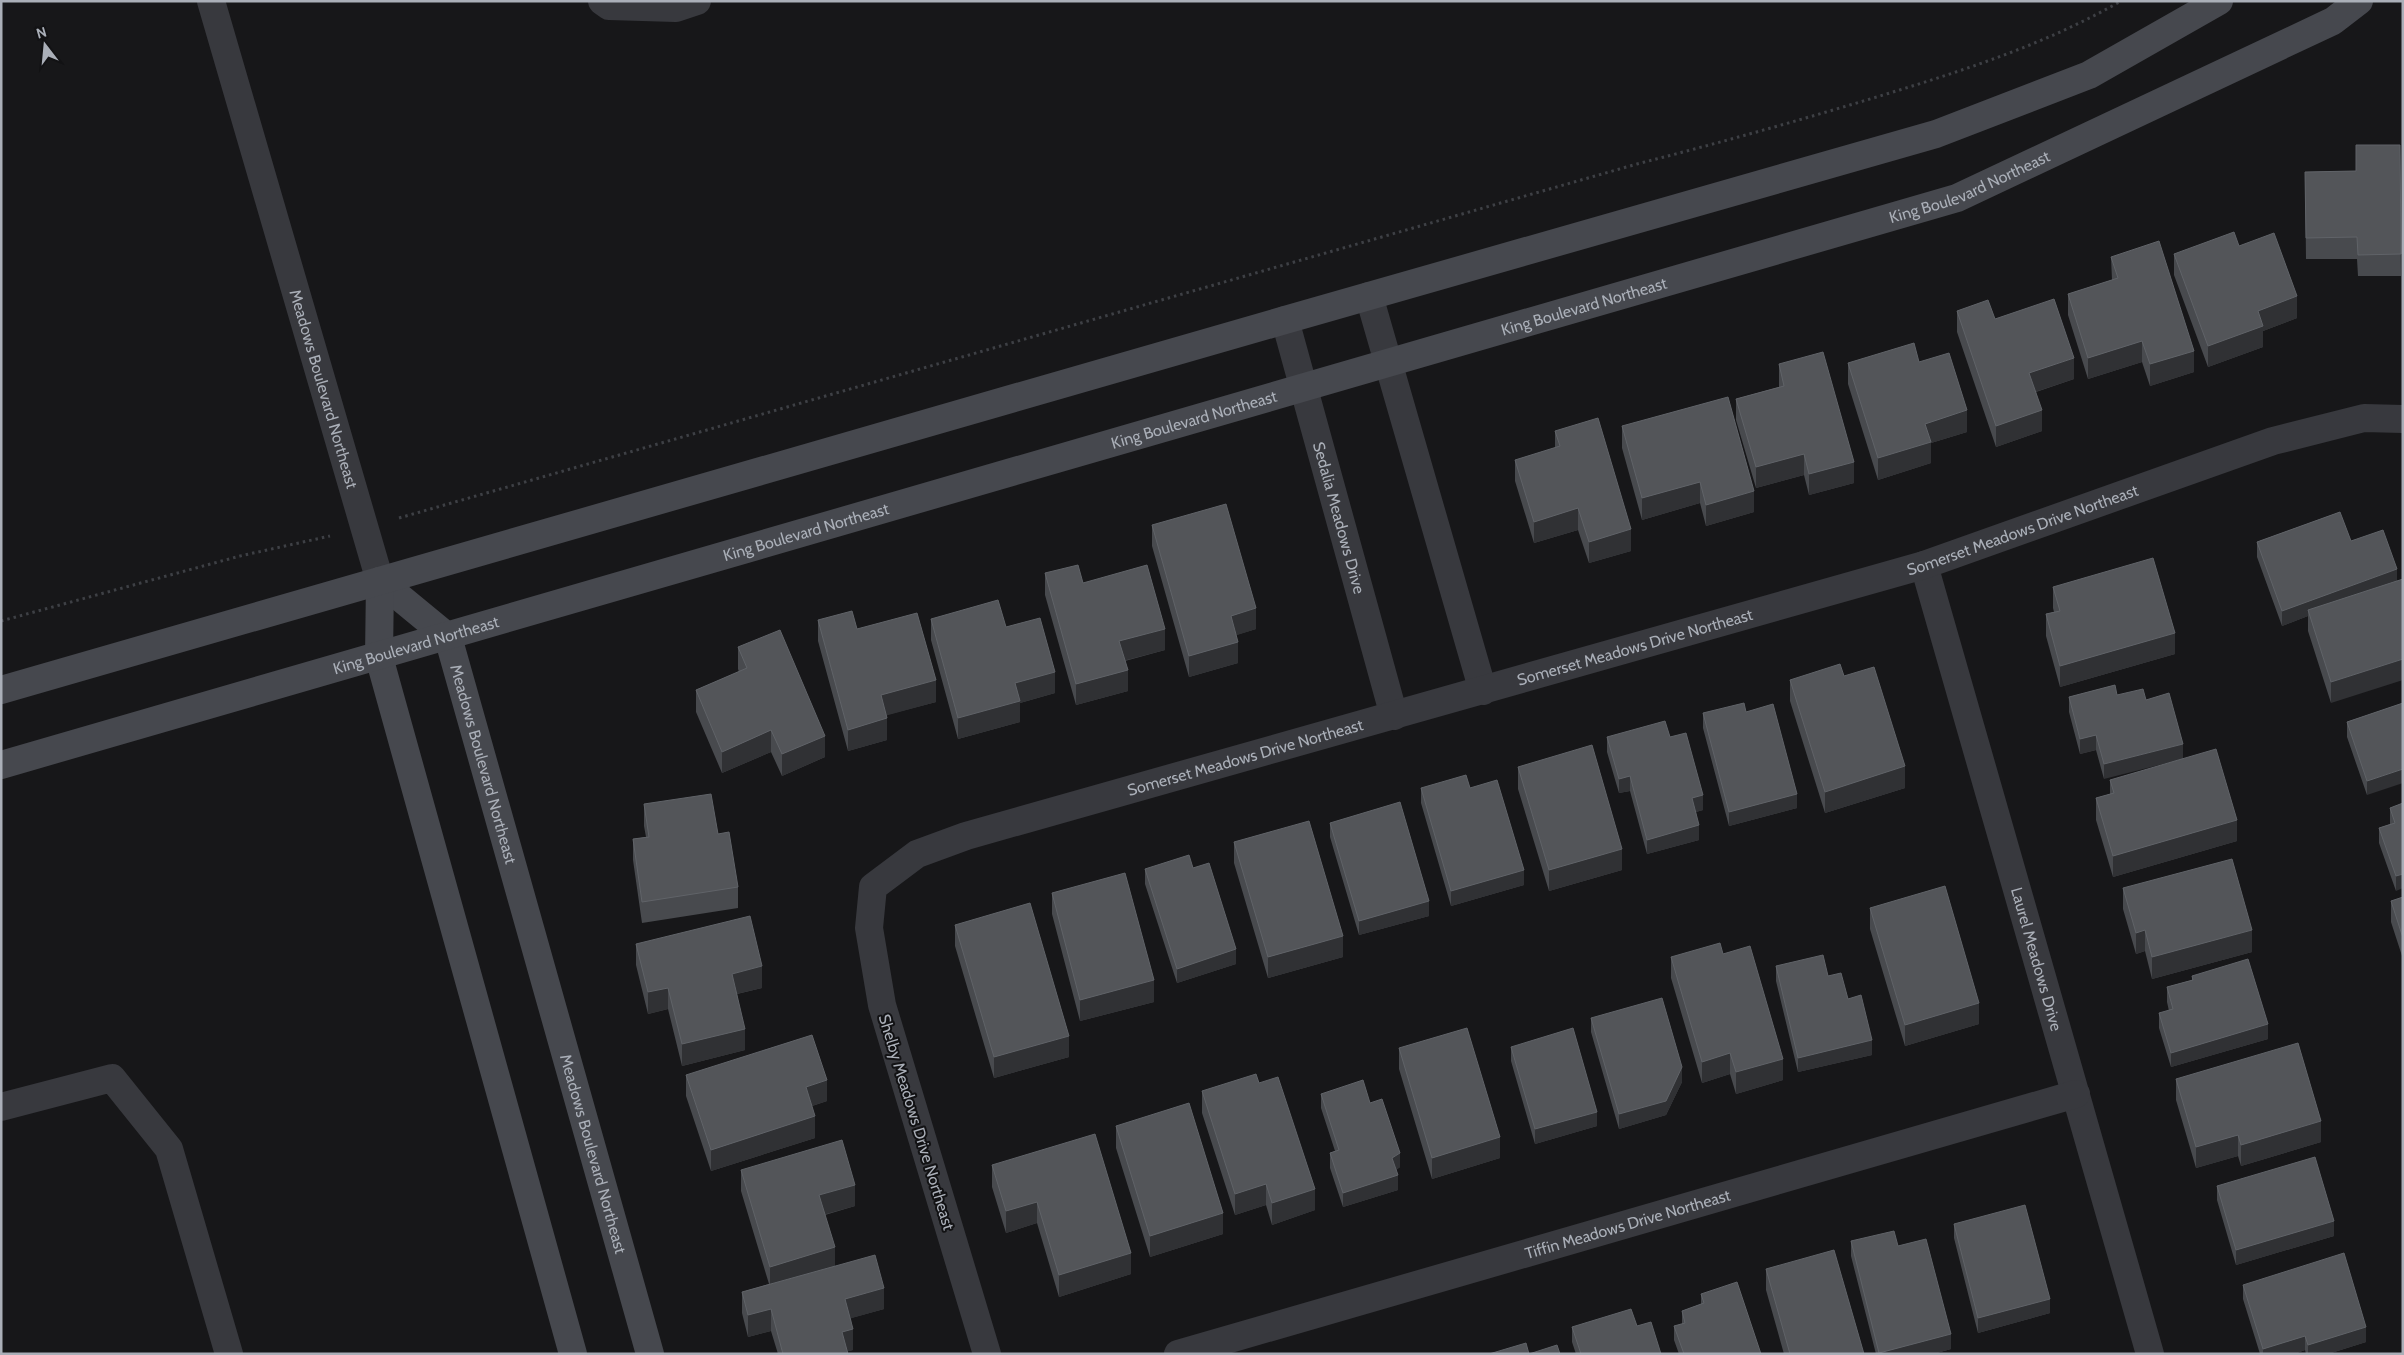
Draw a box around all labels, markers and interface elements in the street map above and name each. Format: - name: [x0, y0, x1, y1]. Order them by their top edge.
- north arrow: [20, 20, 70, 70]
- text: N: [34, 22, 49, 43]
- street label: King Boulevard Northeast: [1887, 146, 2054, 227]
- street label: King Boulevard Northeast: [1499, 273, 1670, 340]
- street label: Meadows Boulevard Northeast: [286, 287, 362, 491]
- street label: King Boulevard Northeast: [1109, 386, 1280, 453]
- street label: Sedalia Meadows Drive: [1309, 440, 1369, 596]
- street label: Somerset Meadows Drive Northeast: [1905, 481, 2141, 579]
- street label: King Boulevard Northeast: [721, 499, 892, 565]
- street label: Somerset Meadows Drive Northeast: [1515, 605, 1755, 690]
- street label: King Boulevard Northeast: [331, 612, 502, 678]
- street label: Meadows Boulevard Northeast: [446, 662, 521, 867]
- street label: Somerset Meadows Drive Northeast: [1125, 715, 1366, 800]
- street label: Laurel Meadows Drive: [2007, 885, 2066, 1033]
- street label: Shelby Meadows Drive Northeast: [875, 1012, 959, 1233]
- street label: Meadows Boulevard Northeast: [556, 1052, 630, 1256]
- street label: Tiffin Meadows Drive Northeast: [1523, 1185, 1733, 1263]

